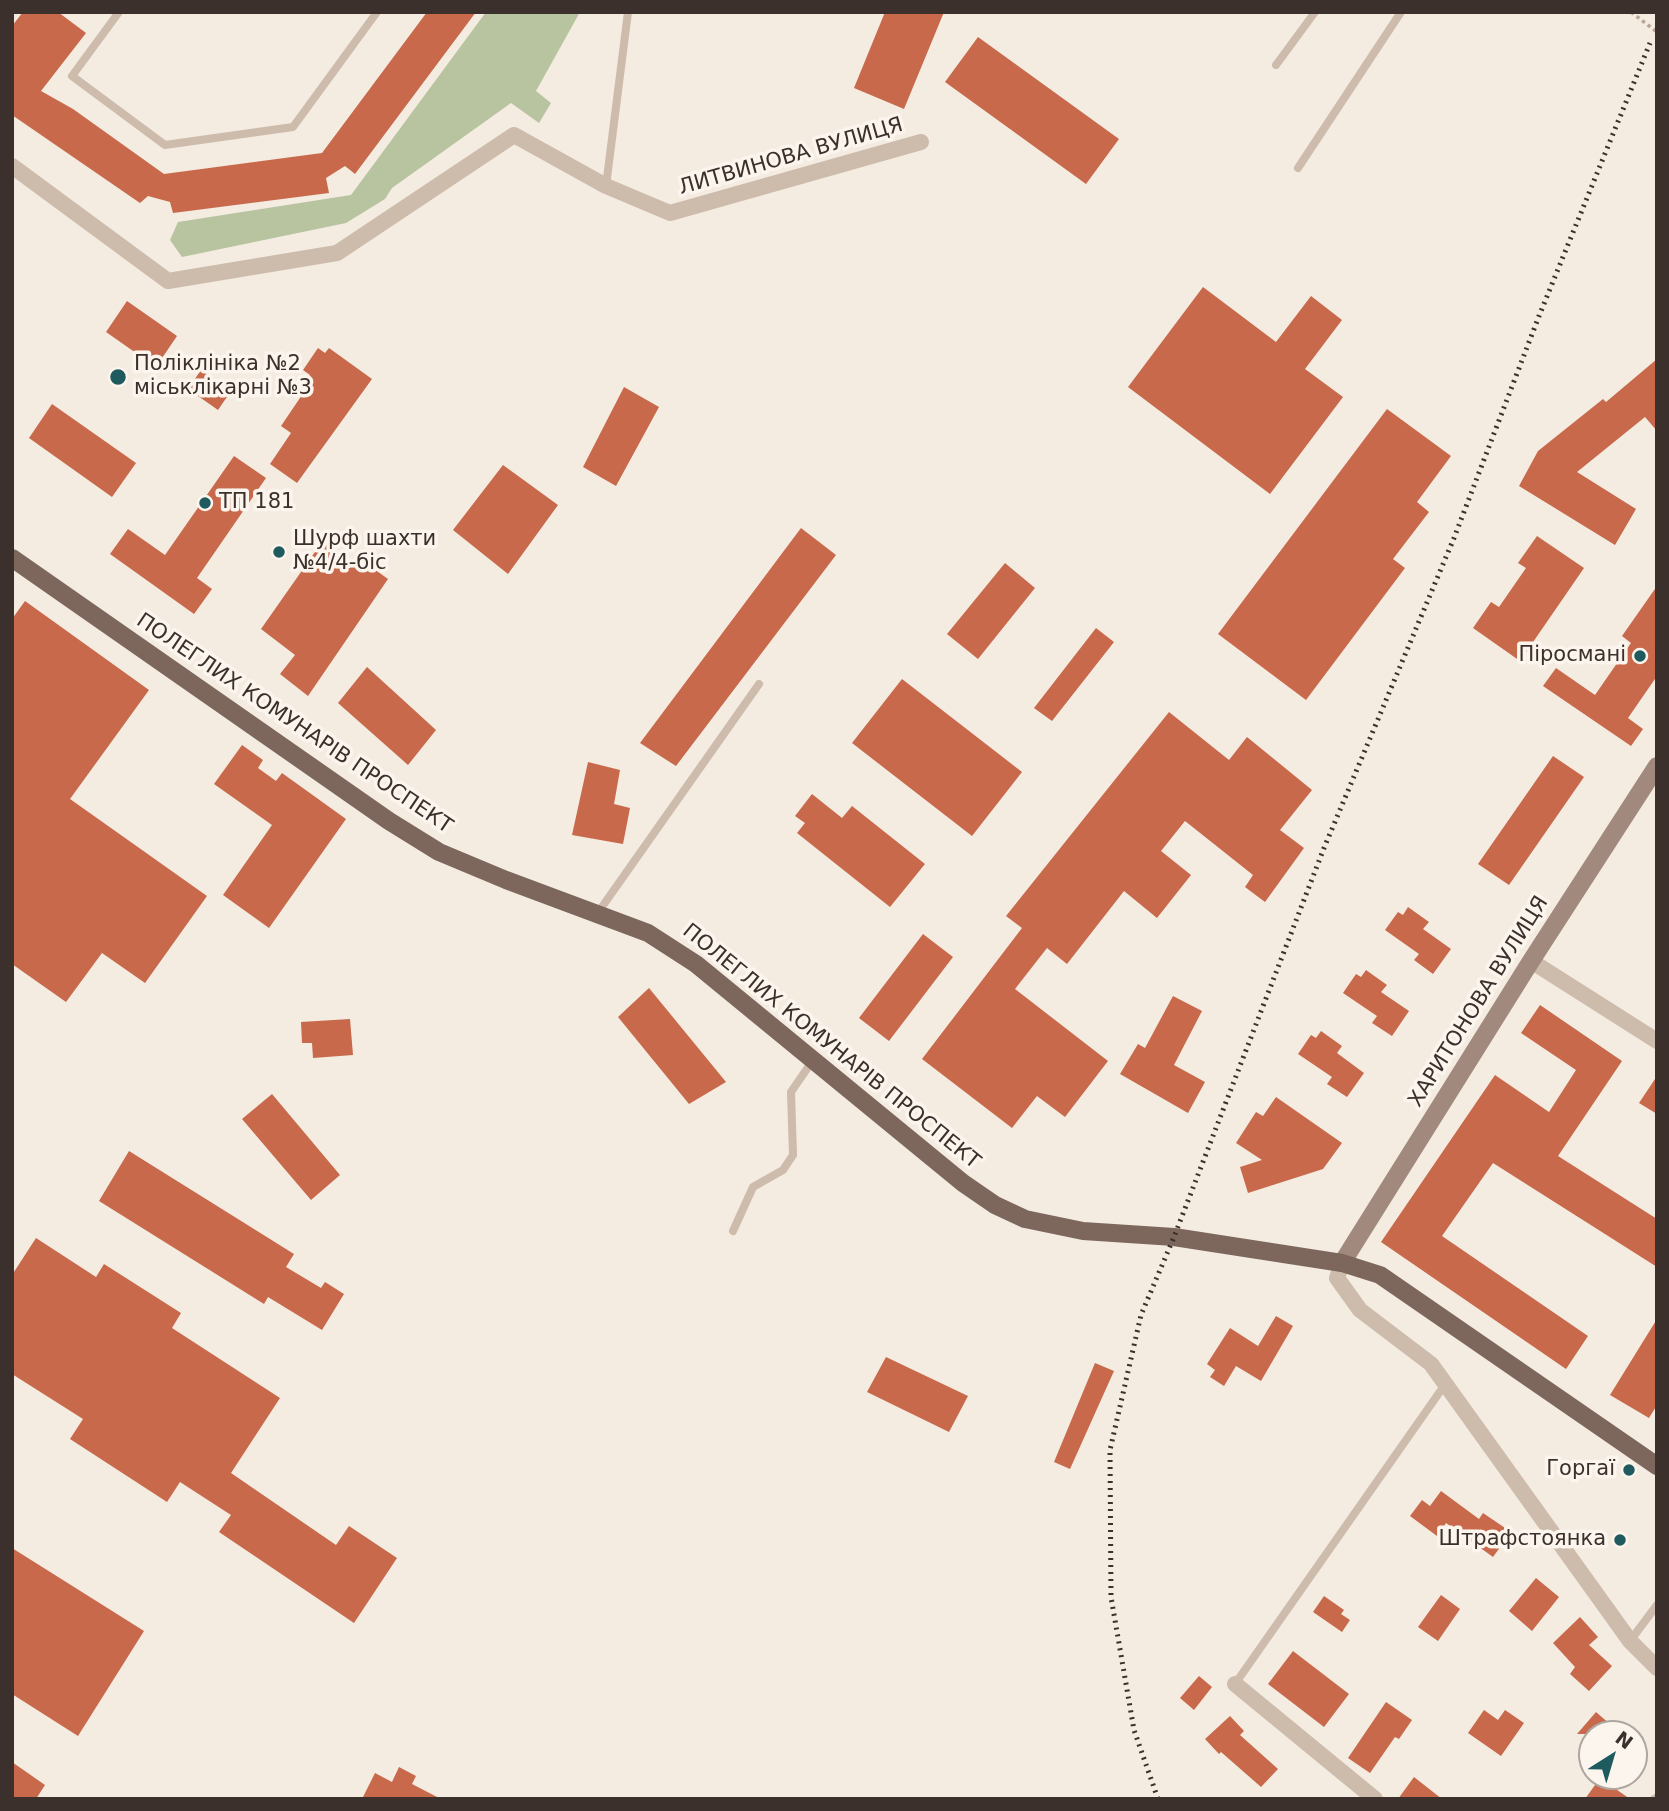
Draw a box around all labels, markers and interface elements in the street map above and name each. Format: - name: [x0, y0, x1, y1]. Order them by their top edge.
- street label: ЛИТВИНОВА ВУЛИЦЯ: [676, 113, 906, 201]
- place label: Поліклініка №2 міськлікарні №3: [134, 352, 312, 402]
- marker: Поліклініка №2 міськлікарні №3: [108, 367, 128, 387]
- place label: ТП 181: [219, 490, 294, 516]
- marker: ТП 181: [197, 495, 213, 511]
- place label: Шурф шахти №4/4-біс: [293, 527, 436, 577]
- marker: Шурф шахти №4/4-біс: [271, 544, 287, 560]
- street label: ПОЛЕГЛИХ КОМУНАРІВ ПРОСПЕКТ: [131, 609, 457, 839]
- place label: Піросмані: [1518, 643, 1626, 669]
- marker: Піросмані: [1632, 648, 1648, 664]
- street label: ХАРИТОНОВА ВУЛИЦЯ: [1404, 892, 1554, 1112]
- street label: ПОЛЕГЛИХ КОМУНАРІВ ПРОСПЕКТ: [677, 919, 985, 1175]
- place label: Горгаї: [1546, 1457, 1615, 1483]
- marker: Горгаї: [1621, 1462, 1637, 1478]
- place label: Штрафстоянка: [1439, 1527, 1606, 1553]
- marker: Штрафстоянка: [1612, 1532, 1628, 1548]
- north arrow: [1578, 1720, 1648, 1790]
- text: N: [1611, 1726, 1637, 1753]

